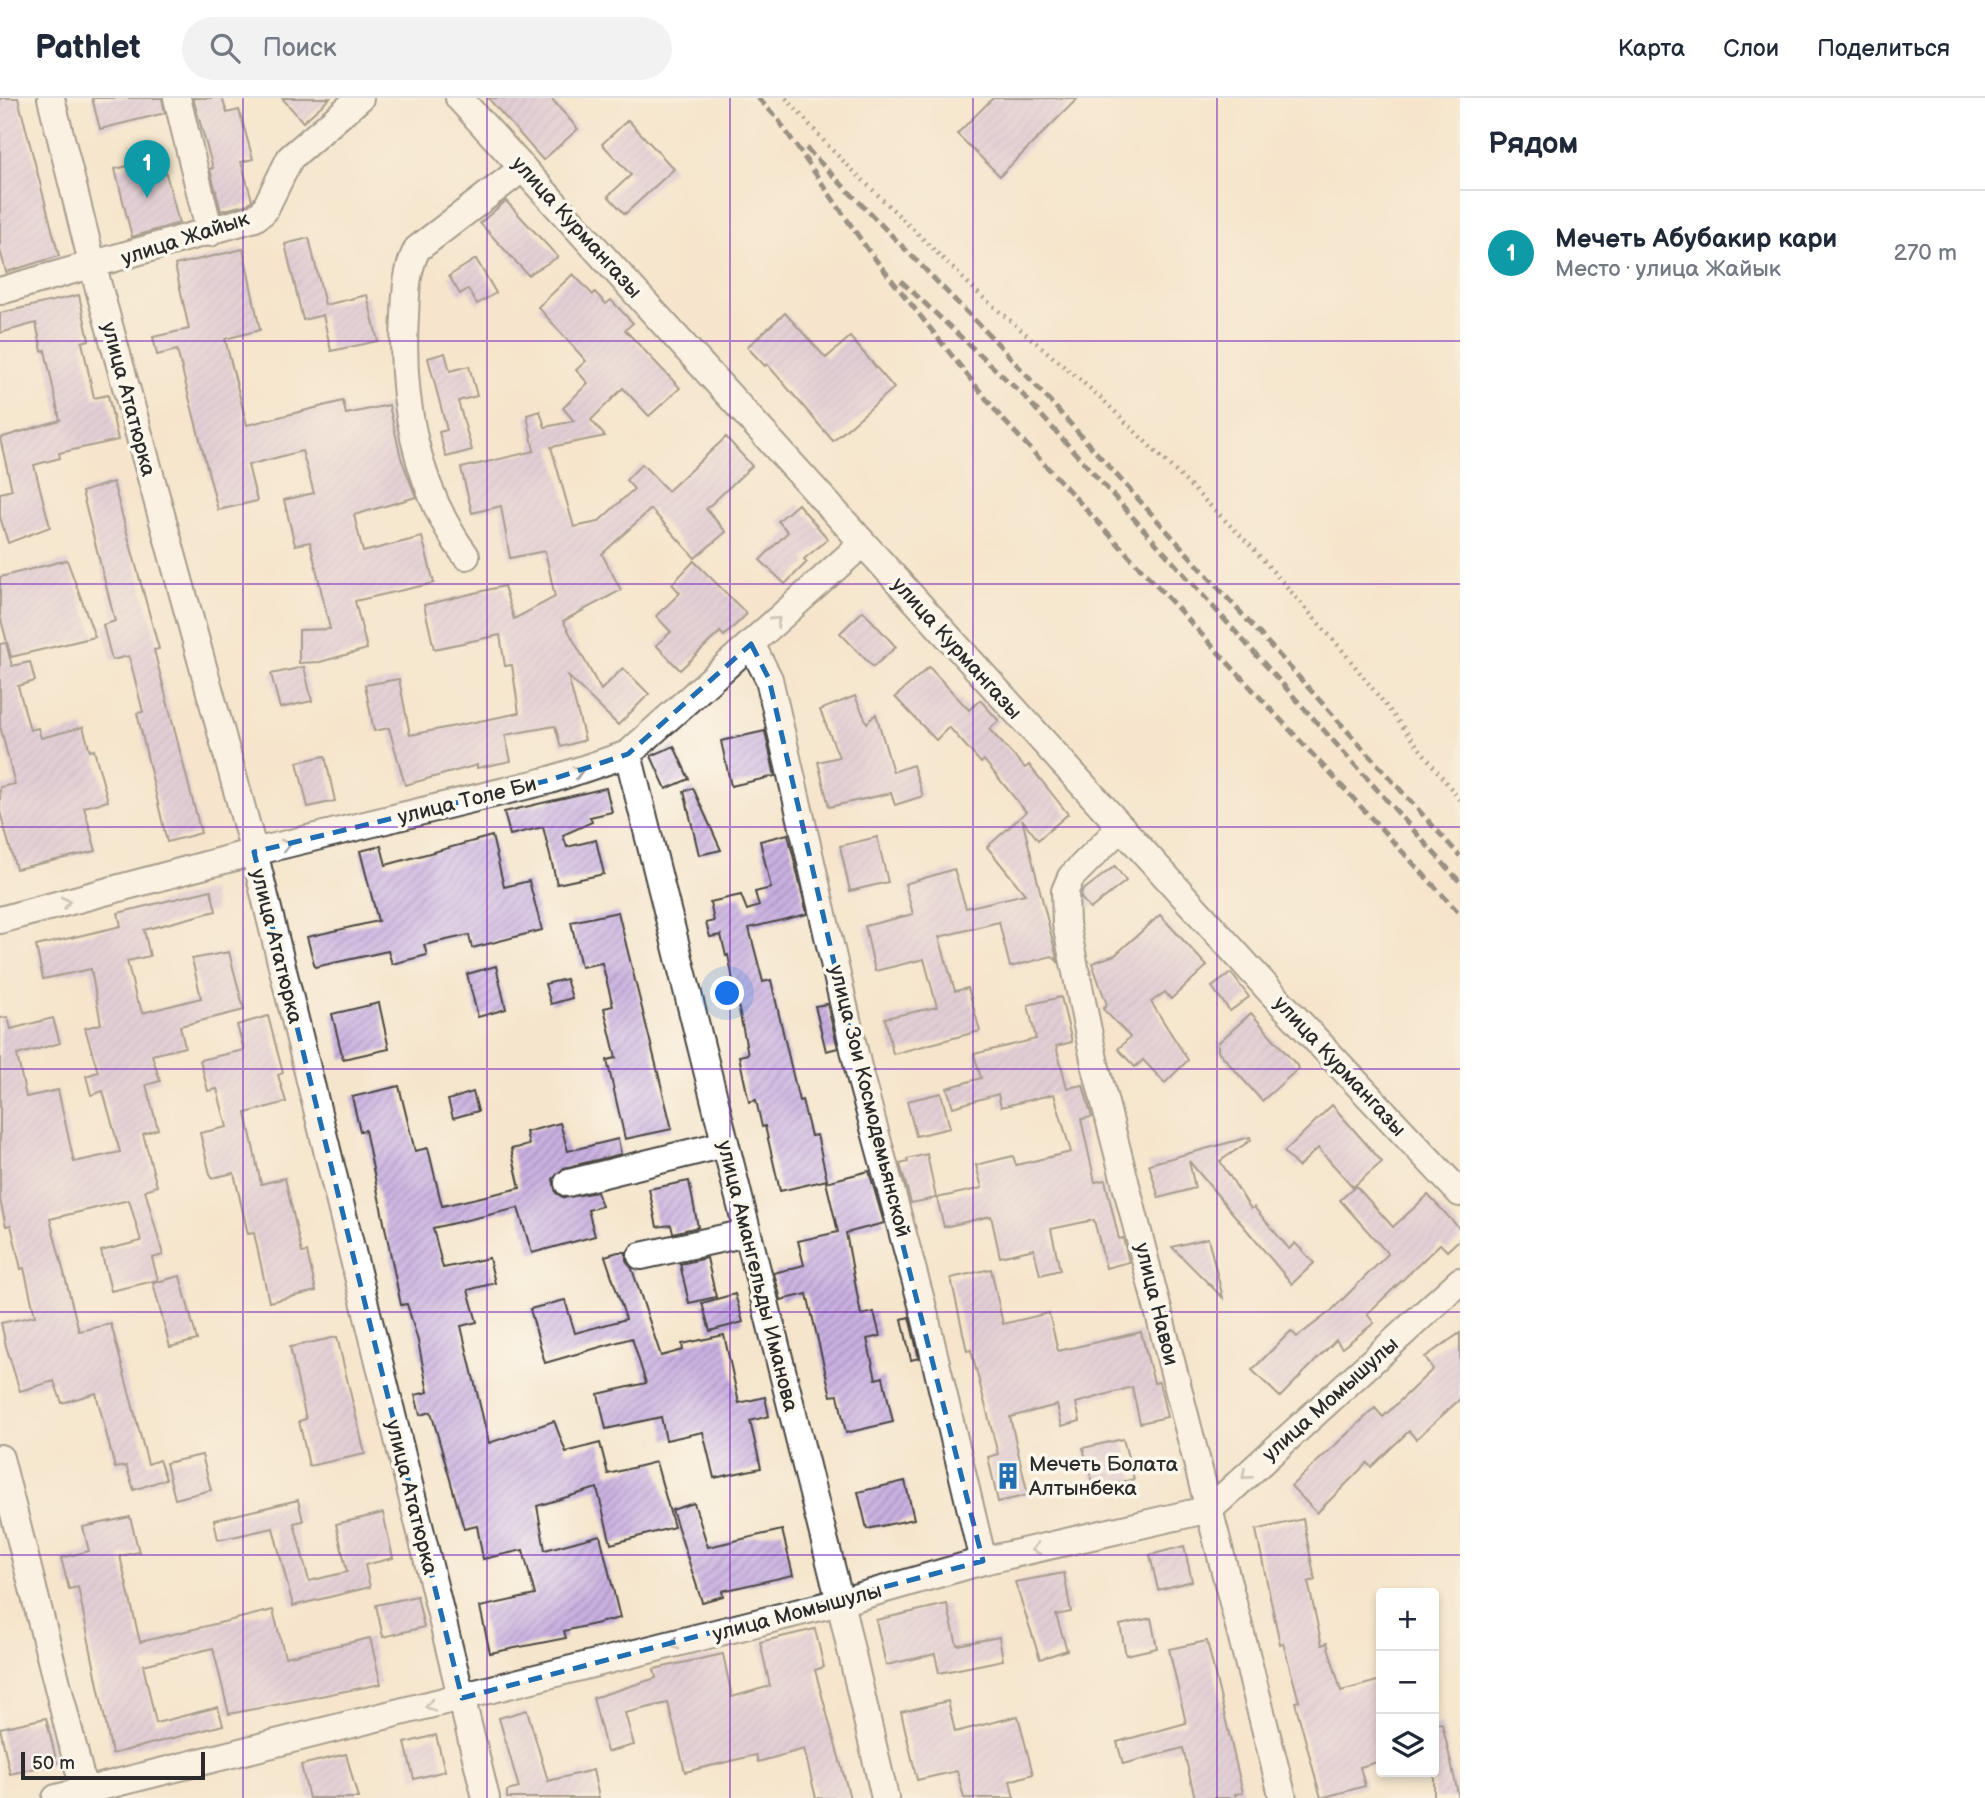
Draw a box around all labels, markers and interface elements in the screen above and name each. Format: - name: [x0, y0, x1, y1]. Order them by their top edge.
- search box: [182, 17, 672, 80]
- text: Pathlet: [35, 28, 140, 68]
- icon: search: [206, 29, 244, 67]
- text: Поиск: [262, 33, 337, 64]
- text: Карта: [1618, 34, 1685, 63]
- text: Слои: [1723, 34, 1779, 63]
- text: Поделиться: [1817, 34, 1950, 63]
- text: Рядом: [1488, 126, 1578, 162]
- pin: 1: [124, 140, 170, 198]
- street label: улица Курмангазы: [506, 151, 647, 303]
- street label: улица Жайык: [118, 206, 252, 271]
- text: Мечеть Абубакир кари: [1555, 224, 1837, 255]
- text: 1: [1506, 239, 1516, 267]
- text: 270 m: [1893, 239, 1957, 267]
- text: Место · улица Жайык: [1555, 255, 1781, 283]
- street label: улица Ататюрка: [96, 319, 161, 480]
- street label: улица Курмангазы: [886, 572, 1027, 724]
- one-way arrow: [768, 617, 781, 630]
- one-way arrow: [572, 766, 584, 780]
- street label: улица Толе Би: [395, 771, 539, 830]
- one-way arrow: [280, 839, 292, 853]
- street label: улица Ататюрка: [245, 866, 308, 1027]
- one-way arrow: [60, 896, 72, 910]
- street label: улица Зои Космодемьянской: [824, 962, 915, 1240]
- your location: [710, 976, 744, 1010]
- street label: улица Курмангазы: [1268, 991, 1411, 1142]
- street label: улица Амангельды Иманова: [712, 1138, 803, 1415]
- street label: улица Навои: [1129, 1240, 1184, 1368]
- street label: улица Момышулы: [1257, 1332, 1403, 1467]
- street label: улица Ататюрка: [380, 1417, 443, 1578]
- place label: Мечеть Болата Алтынбека: [1028, 1452, 1179, 1501]
- building icon: Мечеть Болата Алтынбека: [993, 1461, 1023, 1491]
- one-way arrow: [1242, 1467, 1255, 1480]
- one-way arrow: [1030, 1540, 1042, 1555]
- street label: улица Момышулы: [710, 1578, 884, 1647]
- map controls: [1376, 1588, 1439, 1777]
- button: +: [1376, 1588, 1439, 1651]
- one-way arrow: [668, 1636, 680, 1650]
- button: −: [1376, 1651, 1439, 1714]
- one-way arrow: [424, 1698, 436, 1712]
- button: layers: [1376, 1714, 1439, 1777]
- scale bar: [21, 1749, 205, 1781]
- text: 50 m: [32, 1752, 75, 1775]

